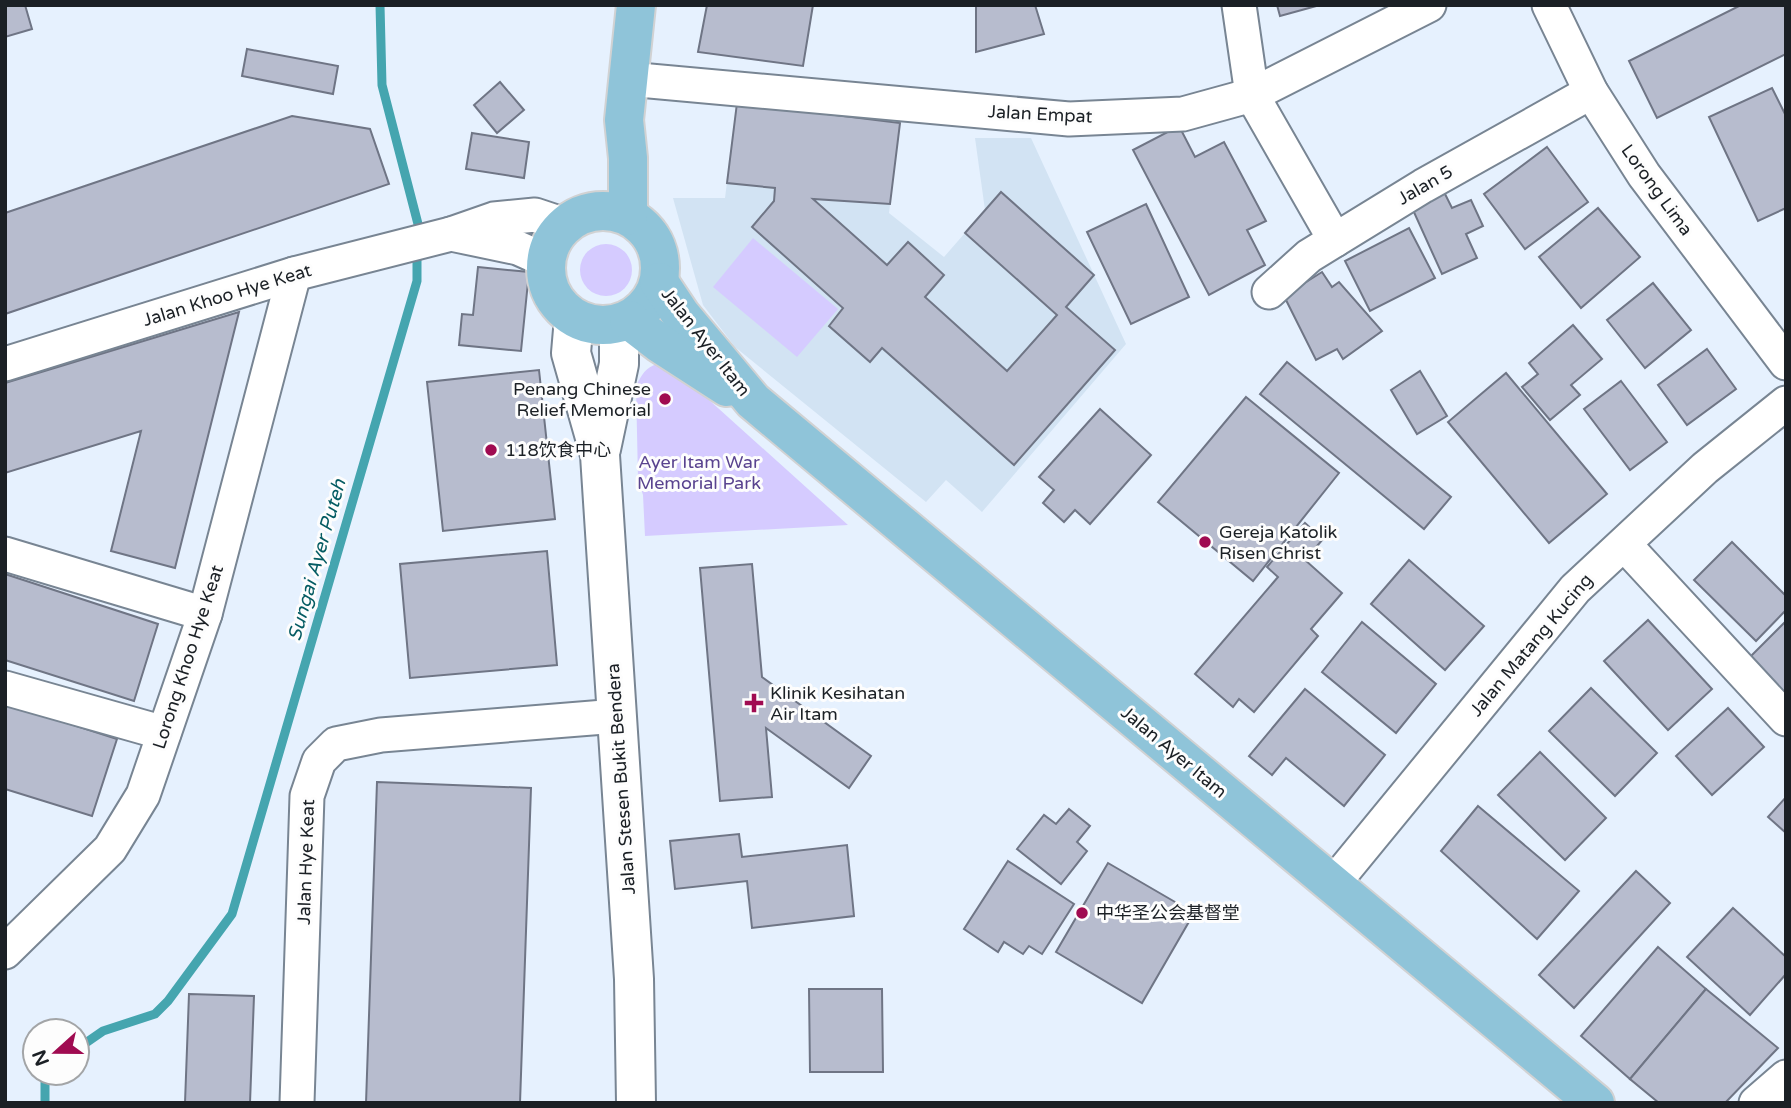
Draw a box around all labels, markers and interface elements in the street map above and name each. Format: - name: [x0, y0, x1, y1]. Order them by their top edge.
- street label: Jalan Empat: [987, 100, 1093, 128]
- street label: Lorong Lima: [1617, 140, 1697, 240]
- street label: Jalan 5: [1393, 160, 1457, 210]
- street label: Jalan Khoo Hye Keat: [140, 259, 314, 331]
- street label: Jalan Ayer Itam: [657, 284, 755, 400]
- place label: Penang Chinese Relief Memorial: [513, 378, 651, 421]
- marker: Penang Chinese Relief Memorial: [657, 391, 673, 407]
- place label: 118饮食中心: [505, 439, 611, 461]
- marker: 118饮食中心: [483, 442, 499, 458]
- park label: Ayer Itam War Memorial Park: [637, 451, 761, 494]
- water label: Sungai Ayer Puteh: [283, 476, 351, 643]
- place label: Gereja Katolik Risen Christ: [1219, 521, 1338, 564]
- marker: Gereja Katolik Risen Christ: [1197, 534, 1213, 550]
- street label: Lorong Khoo Hye Keat: [148, 562, 228, 752]
- street label: Jalan Matang Kucing: [1465, 569, 1597, 721]
- street label: Jalan Stesen Bukit Bendera: [602, 662, 640, 896]
- place label: Klinik Kesihatan Air Itam: [770, 682, 905, 725]
- marker: Klinik Kesihatan Air Itam: [744, 693, 764, 713]
- street label: Jalan Ayer Itam: [1117, 701, 1231, 803]
- street label: Jalan Hye Keat: [293, 799, 319, 925]
- place label: 中华圣公会基督堂: [1096, 902, 1240, 924]
- marker: 中华圣公会基督堂: [1074, 905, 1090, 921]
- north arrow: [21, 1017, 91, 1087]
- text: N: [28, 1047, 54, 1069]

